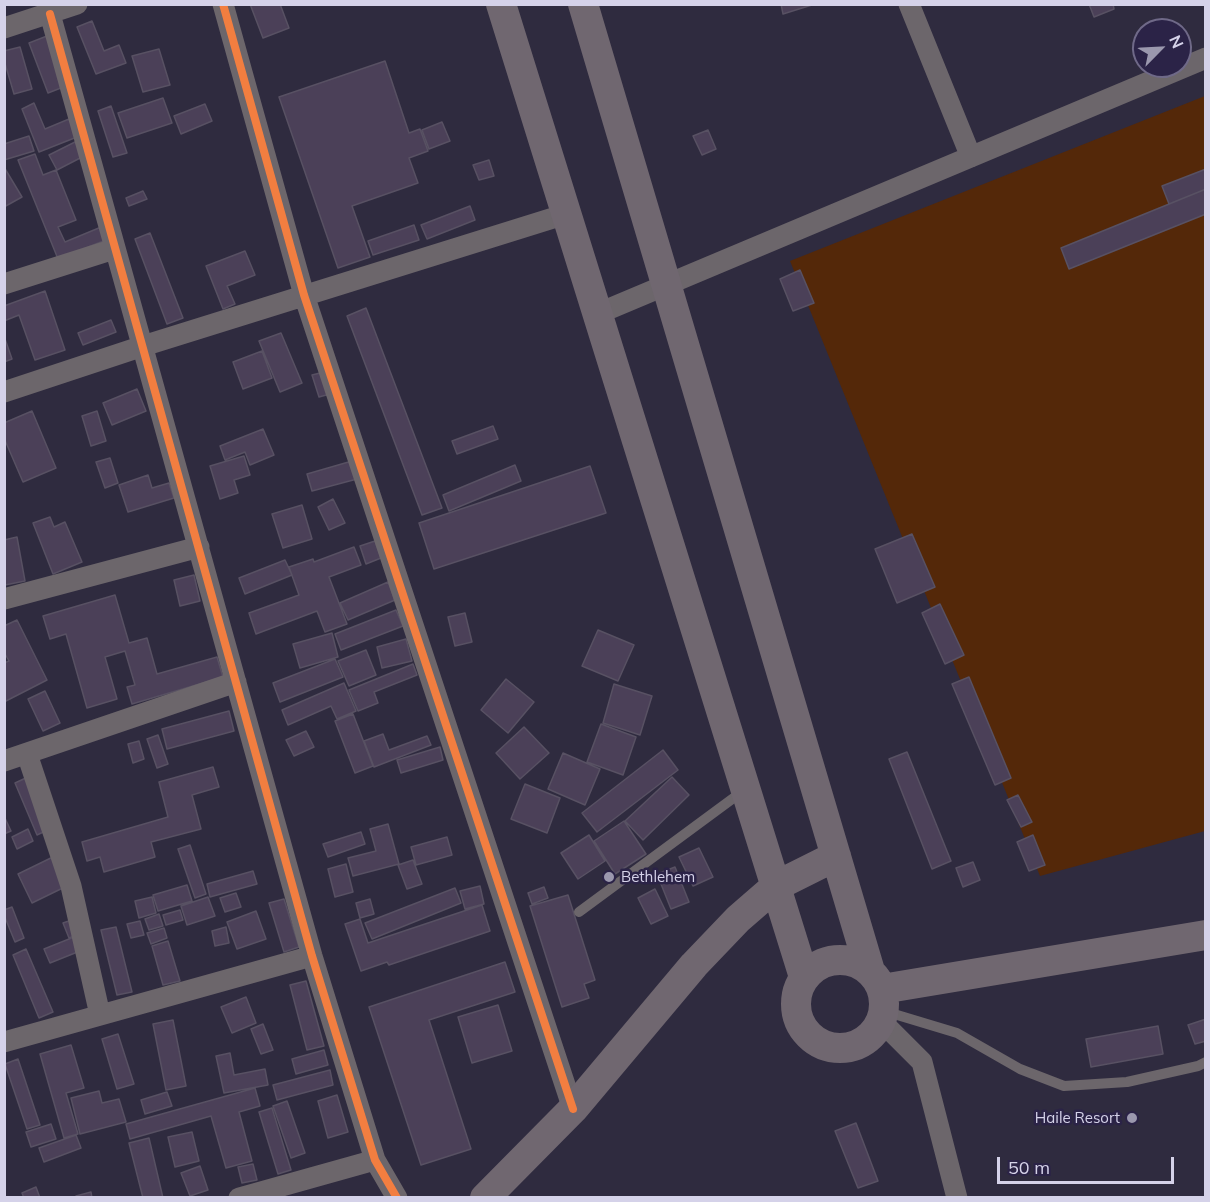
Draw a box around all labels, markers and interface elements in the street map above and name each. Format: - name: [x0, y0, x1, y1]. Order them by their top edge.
- north arrow: [1132, 18, 1192, 78]
- text: N: [1165, 32, 1188, 51]
- place label: Bethlehem: [621, 868, 695, 886]
- marker: Bethlehem: [602, 870, 616, 884]
- place label: Haile Resort: [1035, 1109, 1120, 1127]
- marker: Haile Resort: [1125, 1111, 1139, 1125]
- scale bar: [1000, 1145, 1177, 1183]
- text: 50 m: [1008, 1156, 1050, 1179]

